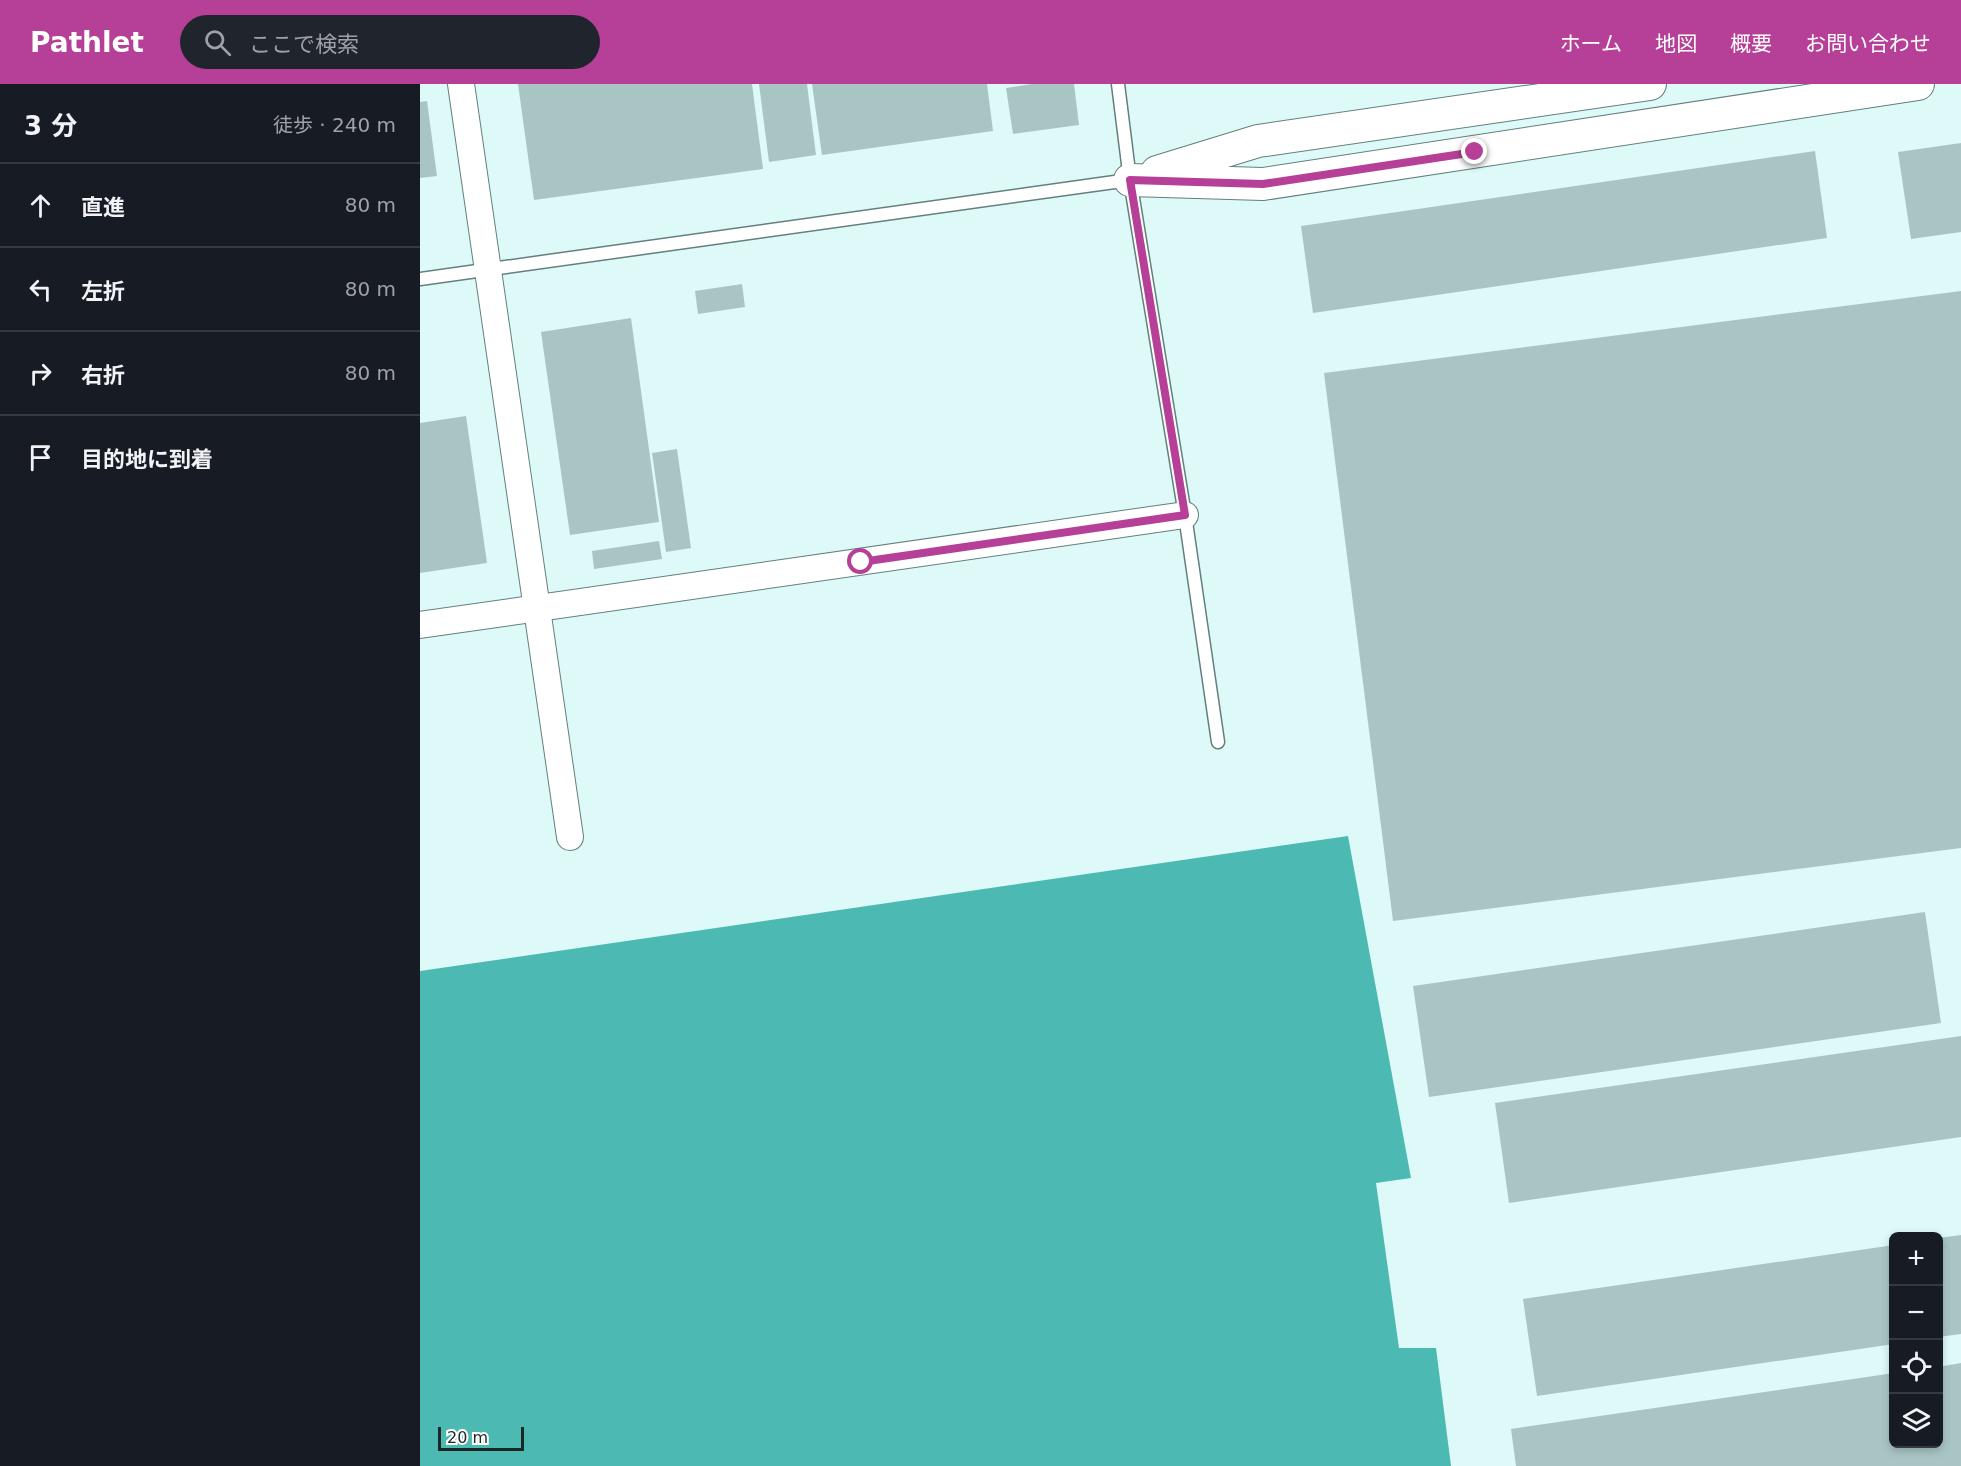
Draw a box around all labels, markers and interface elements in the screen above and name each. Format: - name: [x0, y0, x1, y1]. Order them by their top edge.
- search box: [180, 15, 600, 69]
- text: Pathlet: [30, 26, 144, 59]
- icon: search: [201, 26, 234, 59]
- text: ここで検索: [249, 32, 359, 57]
- text: ホーム: [1560, 32, 1622, 56]
- text: 地図: [1655, 32, 1697, 56]
- text: 概要: [1730, 32, 1772, 56]
- text: お問い合わせ: [1805, 32, 1931, 56]
- text: 3 分: [24, 111, 77, 141]
- text: 徒歩 · 240 m: [273, 113, 396, 137]
- route end: [1461, 138, 1487, 164]
- icon: ahead: [24, 189, 57, 222]
- text: 80 m: [345, 193, 396, 217]
- text: 直進: [81, 195, 125, 220]
- icon: left: [24, 273, 57, 306]
- text: 80 m: [345, 277, 396, 301]
- text: 左折: [81, 279, 125, 304]
- icon: right: [24, 357, 57, 390]
- text: 80 m: [345, 361, 396, 385]
- text: 右折: [81, 363, 125, 388]
- icon: arrive: [24, 441, 57, 474]
- text: 目的地に到着: [81, 447, 213, 472]
- route start: [847, 548, 873, 574]
- map controls: [1889, 1232, 1943, 1448]
- button: +: [1889, 1232, 1943, 1286]
- button: −: [1889, 1286, 1943, 1340]
- button: locate: [1889, 1340, 1943, 1394]
- button: layers: [1889, 1394, 1943, 1448]
- scale bar: [438, 1424, 524, 1452]
- text: 20 m: [447, 1428, 488, 1447]

